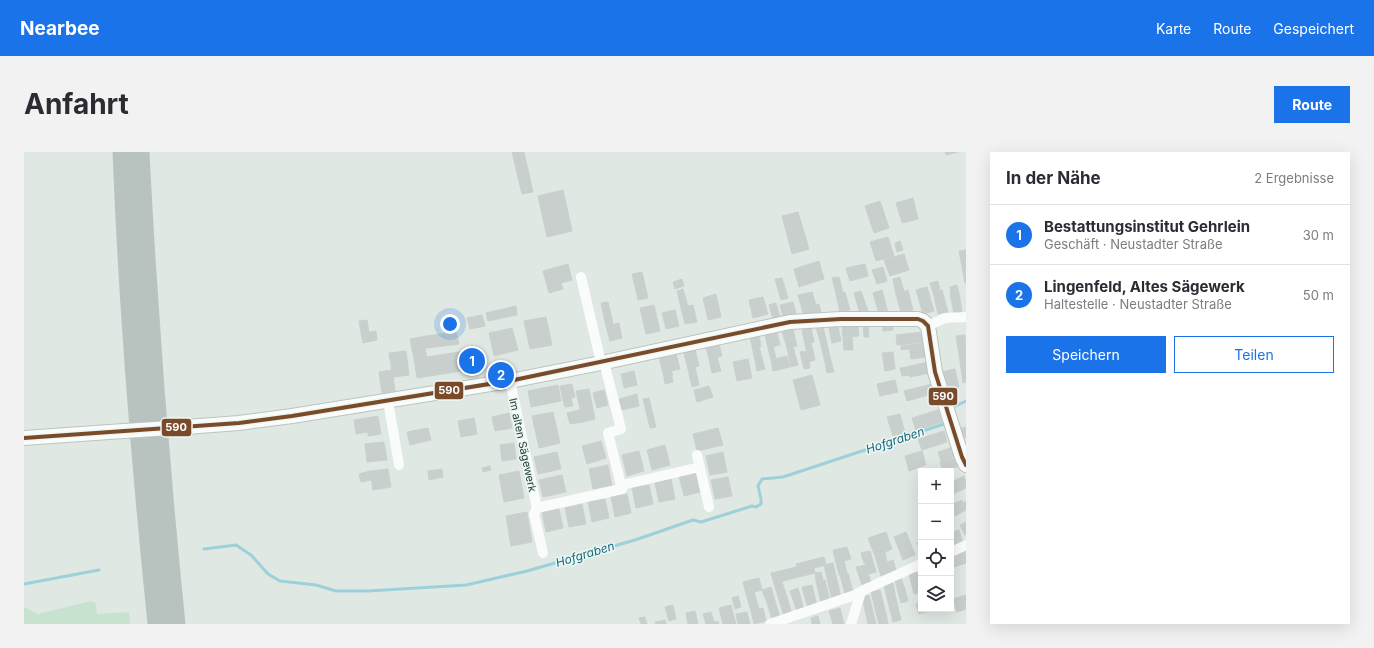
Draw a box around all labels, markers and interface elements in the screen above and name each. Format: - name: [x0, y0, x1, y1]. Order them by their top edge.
- text: Nearbee: [20, 17, 100, 40]
- text: Karte: [1156, 20, 1191, 37]
- text: Route: [1213, 20, 1251, 37]
- text: Gespeichert: [1273, 20, 1354, 37]
- button: Route: [1274, 86, 1350, 123]
- text: Anfahrt: [24, 87, 129, 121]
- text: In der Nähe: [1006, 168, 1101, 188]
- text: 2 Ergebnisse: [1254, 170, 1334, 186]
- text: Bestattungsinstitut Gehrlein: [1044, 217, 1250, 236]
- text: 1: [1016, 227, 1022, 243]
- text: 30 m: [1303, 227, 1334, 243]
- text: Geschäft · Neustadter Straße: [1044, 236, 1223, 252]
- text: Lingenfeld, Altes Sägewerk: [1044, 277, 1245, 296]
- text: 2: [1015, 287, 1023, 303]
- text: 50 m: [1303, 287, 1334, 303]
- text: Haltestelle · Neustadter Straße: [1044, 296, 1232, 312]
- your location: [440, 314, 460, 334]
- button: Speichern: [1006, 336, 1166, 373]
- button: Teilen: [1174, 336, 1334, 373]
- pin: 1: [459, 346, 485, 376]
- pin: 2: [488, 360, 514, 390]
- line badge: 590: [434, 381, 464, 400]
- text: 590: [438, 383, 460, 397]
- line badge: 590: [928, 387, 958, 406]
- text: 590: [932, 389, 954, 403]
- street label: Im alten Sägewerk: [506, 397, 540, 493]
- line badge: 590: [161, 418, 192, 437]
- text: 590: [165, 420, 187, 434]
- water label: Hofgraben: [864, 423, 926, 457]
- map controls: [918, 468, 954, 612]
- button: +: [918, 468, 954, 504]
- button: −: [918, 504, 954, 540]
- water label: Hofgraben: [554, 538, 616, 570]
- button: locate: [918, 540, 954, 576]
- button: layers: [918, 576, 954, 612]

